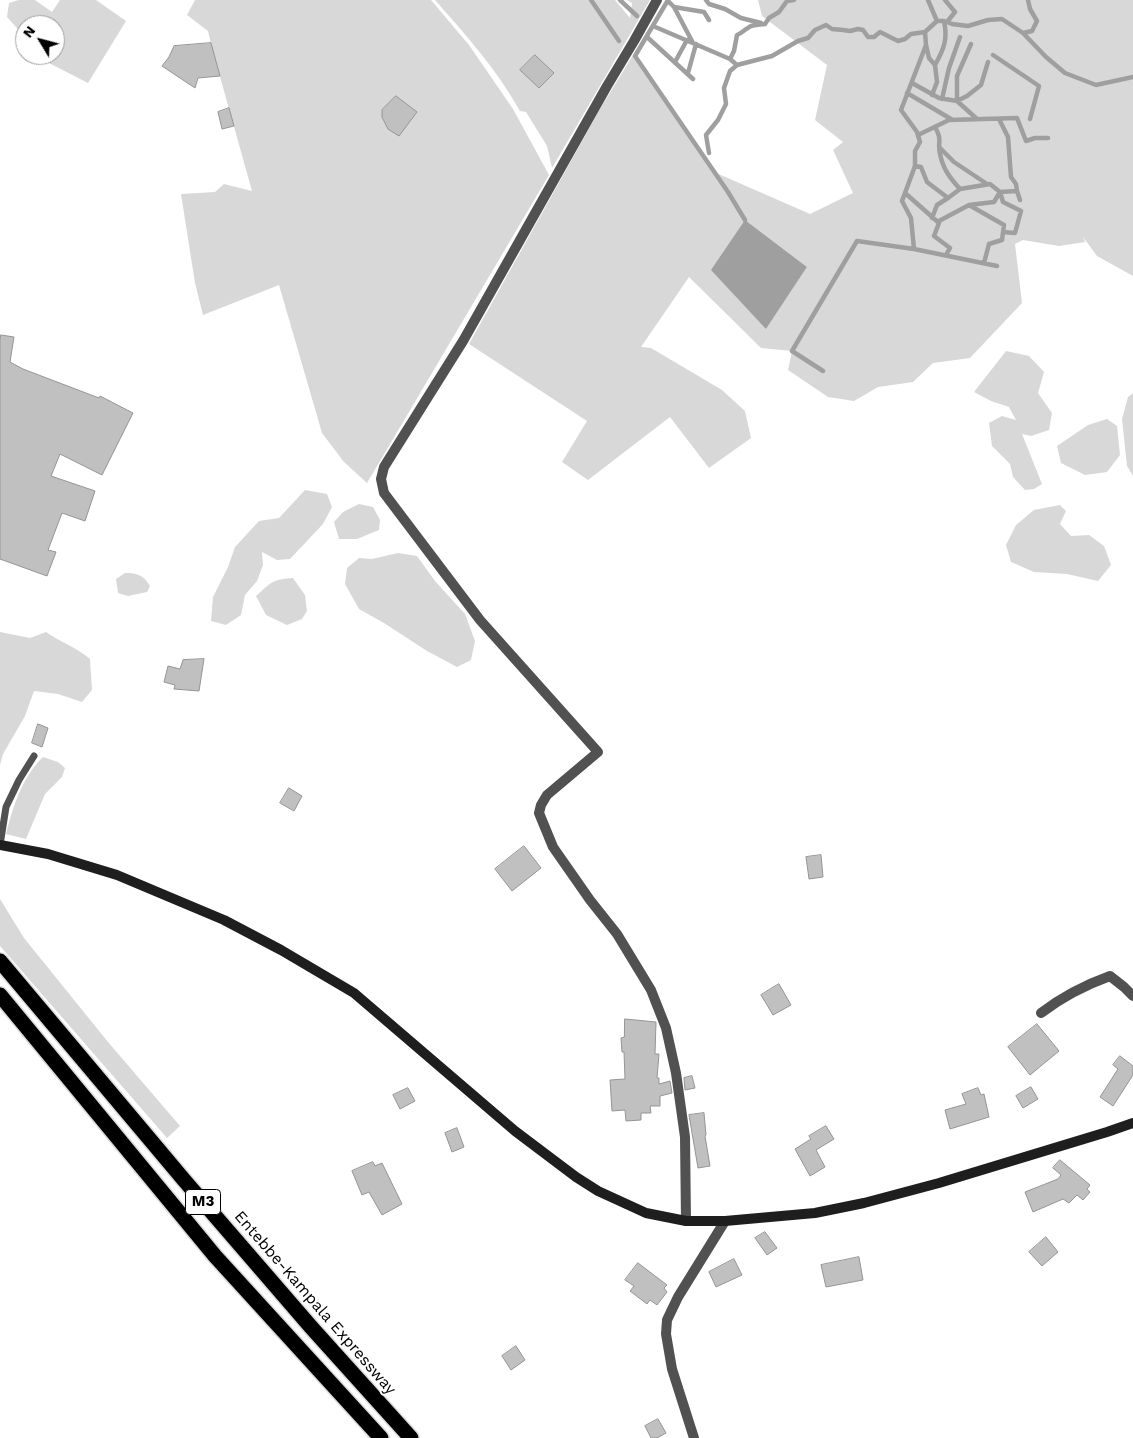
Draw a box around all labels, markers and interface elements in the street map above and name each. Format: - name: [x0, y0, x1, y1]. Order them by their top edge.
- north arrow: [15, 15, 65, 65]
- text: N: [19, 23, 38, 41]
- road number: M3: [186, 1190, 220, 1214]
- street label: Entebbe-Kampala Expressway: [230, 1207, 400, 1399]

